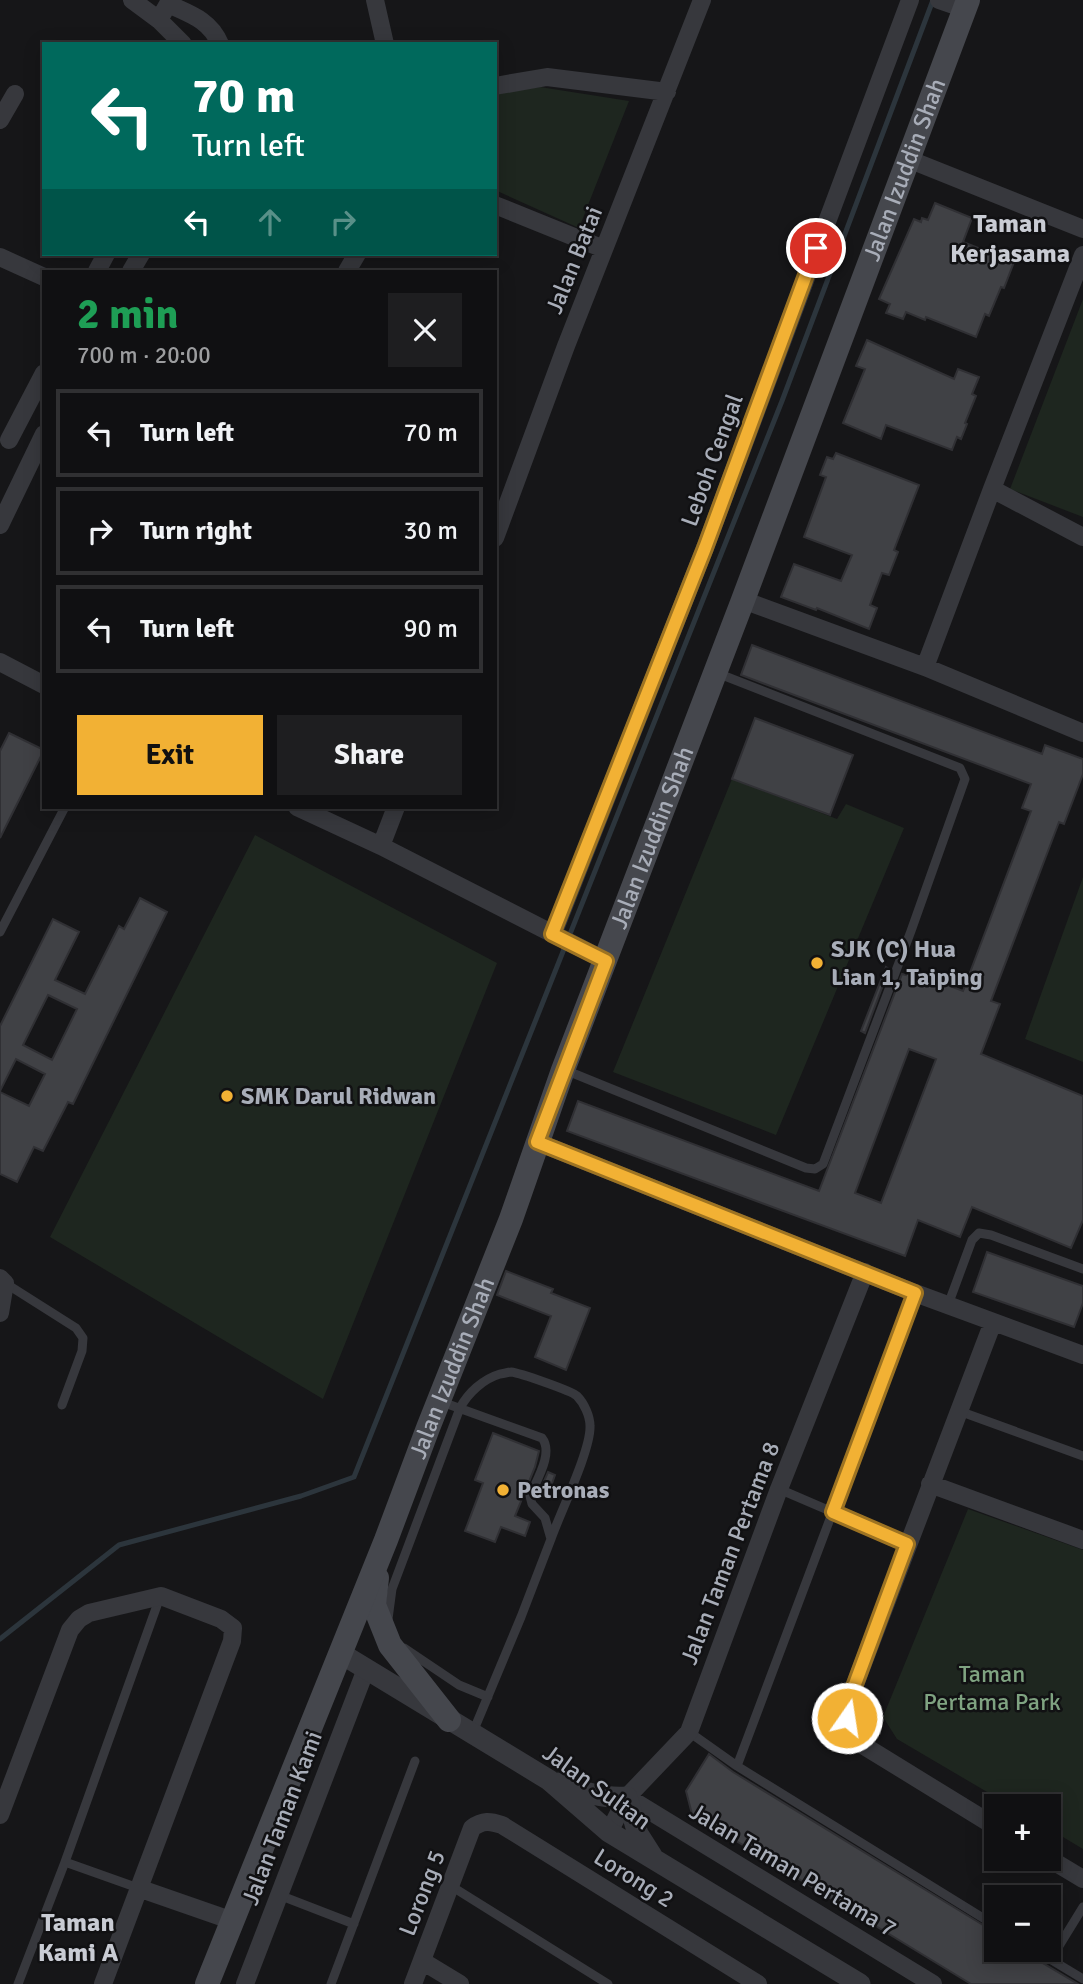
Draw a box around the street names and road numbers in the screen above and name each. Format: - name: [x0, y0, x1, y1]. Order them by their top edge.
- street label: Jalan Izuddin Shah: [857, 74, 952, 265]
- street label: Jalan Batai: [539, 202, 609, 318]
- street label: Leboh Cengal: [674, 390, 750, 530]
- street label: Jalan Izuddin Shah: [604, 742, 701, 933]
- street label: Jalan Izuddin Shah: [403, 1273, 501, 1463]
- street label: Jalan Taman Pertama 8: [674, 1437, 786, 1669]
- street label: Jalan Taman Kami: [235, 1727, 329, 1909]
- street label: Jalan Sultan: [537, 1738, 657, 1836]
- street label: Jalan Taman Pertama 7: [684, 1796, 902, 1944]
- street label: Lorong 2: [588, 1842, 680, 1914]
- street label: Lorong 5: [392, 1846, 452, 1940]

